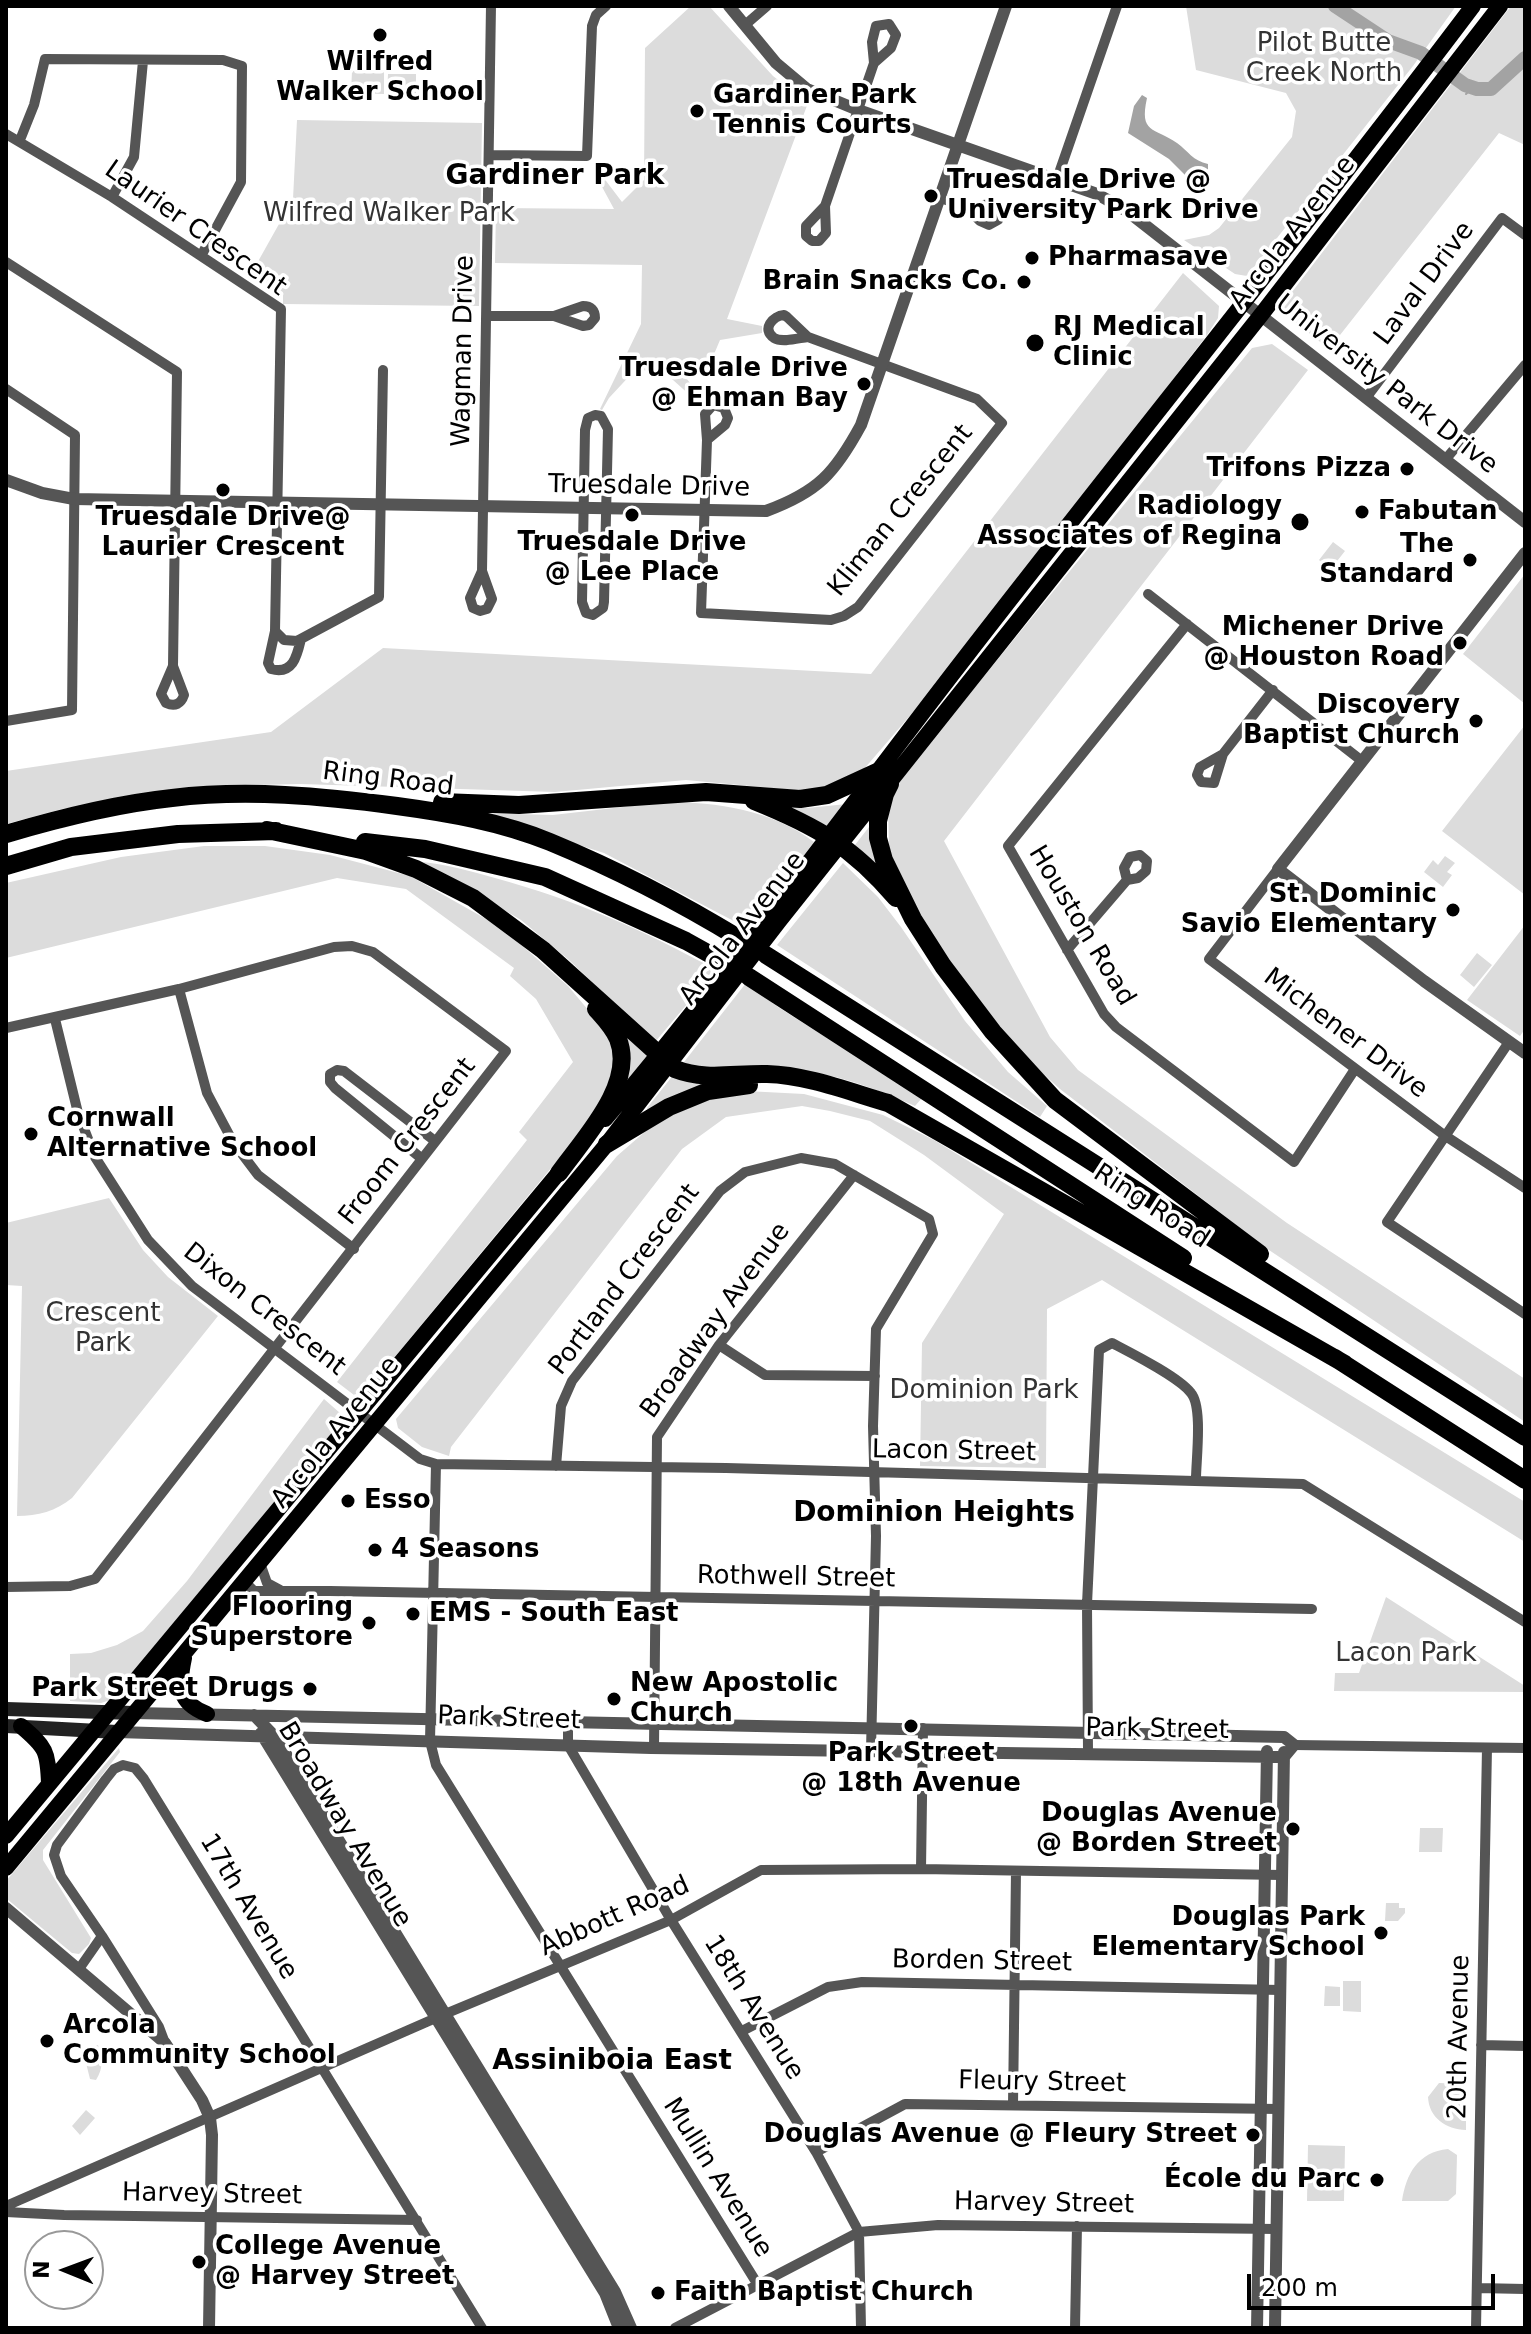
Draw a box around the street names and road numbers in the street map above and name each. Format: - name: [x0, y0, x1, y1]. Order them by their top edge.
- street label: Arcola Avenue: [1223, 150, 1363, 316]
- street label: Laurier Crescent: [98, 155, 292, 303]
- street label: Laval Drive: [1368, 216, 1482, 352]
- street label: Wagman Drive: [447, 255, 481, 447]
- street label: University Park Drive: [1269, 289, 1503, 481]
- street label: Kliman Crescent: [822, 419, 980, 603]
- street label: Truesdale Drive: [548, 470, 750, 504]
- street label: Ring Road: [321, 756, 455, 804]
- street label: Houston Road: [1021, 840, 1141, 1012]
- street label: Arcola Avenue: [673, 846, 813, 1012]
- street label: Michener Drive: [1257, 962, 1433, 1106]
- street label: Froom Crescent: [333, 1052, 483, 1232]
- street label: Ring Road: [1087, 1158, 1215, 1256]
- street label: Portland Crescent: [543, 1178, 707, 1382]
- street label: Broadway Avenue: [635, 1217, 797, 1425]
- street label: Dixon Crescent: [177, 1237, 351, 1383]
- street label: Arcola Avenue: [265, 1351, 407, 1515]
- street label: Lacon Street: [872, 1435, 1036, 1469]
- street label: Rothwell Street: [697, 1561, 895, 1595]
- street label: Park Street: [437, 1701, 581, 1737]
- street label: Park Street: [1085, 1713, 1229, 1747]
- street label: Broadway Avenue: [270, 1717, 418, 1933]
- street label: 17th Avenue: [192, 1828, 304, 1986]
- street label: Abbott Road: [535, 1870, 695, 1964]
- street label: 18th Avenue: [696, 1930, 810, 2086]
- street label: Borden Street: [892, 1945, 1072, 1979]
- street label: 20th Avenue: [1443, 1954, 1477, 2120]
- street label: Fleury Street: [958, 2066, 1126, 2100]
- street label: Mullin Avenue: [656, 2093, 778, 2263]
- street label: Harvey Street: [122, 2178, 302, 2212]
- street label: Harvey Street: [954, 2187, 1134, 2221]

